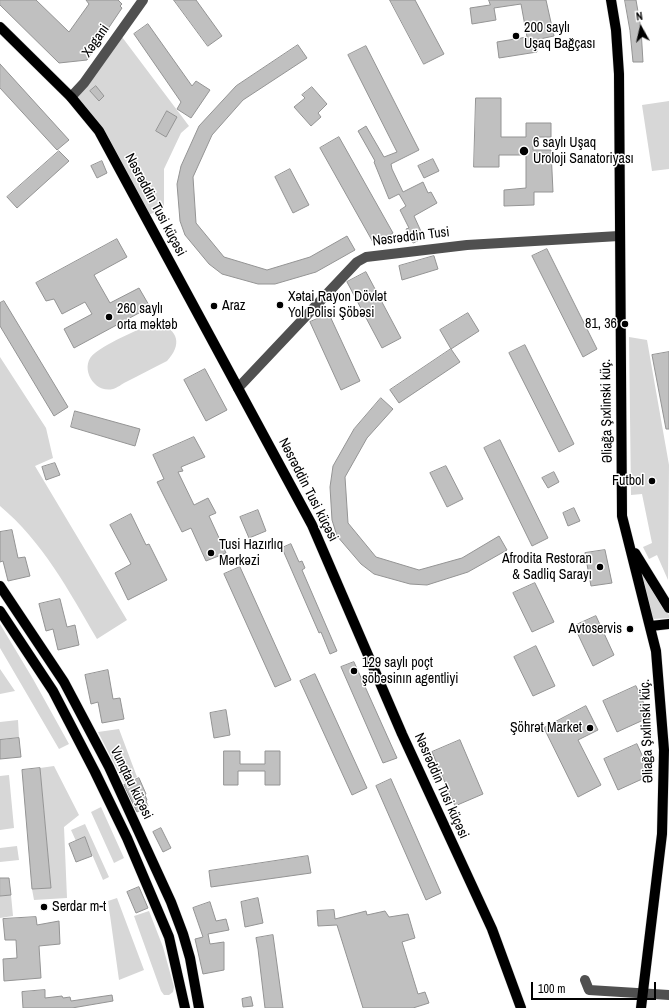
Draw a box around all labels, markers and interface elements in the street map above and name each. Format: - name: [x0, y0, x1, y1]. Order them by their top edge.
- north arrow: [621, 8, 661, 48]
- text: N: [635, 9, 644, 24]
- place label: 200 saylı Uşaq Bağçası: [524, 20, 595, 52]
- street label: Xəgani: [79, 21, 113, 61]
- marker: 200 saylı Uşaq Bağçası: [511, 31, 521, 41]
- place label: 6 saylı Uşaq Uroloji Sanatoriyası: [533, 135, 634, 168]
- marker: 6 saylı Uşaq Uroloji Sanatoriyası: [518, 145, 530, 157]
- street label: Nəsrəddin Tusi küçəsi: [121, 151, 189, 259]
- street label: Nəsrəddin Tusi: [372, 224, 450, 250]
- place label: Xətai Rayon Dövlət Yol Polisi Şöbəsi: [288, 289, 387, 322]
- place label: Araz: [222, 298, 246, 314]
- marker: Xətai Rayon Dövlət Yol Polisi Şöbəsi: [275, 300, 285, 310]
- place label: 260 saylı orta məktəb: [117, 301, 178, 334]
- marker: Araz: [209, 301, 219, 311]
- marker: 260 saylı orta məktəb: [104, 312, 114, 322]
- place label: 81, 36: [585, 316, 617, 332]
- marker: 81, 36: [620, 319, 630, 329]
- street label: Əliağa Şıxlinski küç.: [598, 359, 616, 463]
- street label: Nəsrəddin Tusi küçəsi: [275, 435, 341, 545]
- place label: Futbol: [612, 473, 644, 489]
- marker: Futbol: [647, 476, 657, 486]
- place label: Tusi Hazırlıq Mərkəzi: [219, 537, 283, 570]
- marker: Tusi Hazırlıq Mərkəzi: [206, 548, 216, 558]
- place label: Afrodita Restoran & Sadliq Sarayı: [502, 551, 592, 584]
- marker: Afrodita Restoran & Sadliq Sarayı: [595, 562, 605, 572]
- place label: Avtoservis: [569, 621, 622, 637]
- marker: Avtoservis: [625, 624, 635, 634]
- place label: 129 saylı poçt şöbəsinın agentliyi: [362, 655, 458, 688]
- marker: 129 saylı poçt şöbəsinın agentliyi: [349, 666, 359, 676]
- street label: Əliağa Şıxlinski küç.: [637, 679, 657, 783]
- place label: Şöhrət Market: [510, 720, 582, 736]
- marker: Şöhrət Market: [585, 723, 595, 733]
- street label: Nəsrəddin Tusi küçəsi: [410, 731, 472, 841]
- street label: Vunqtau küçəsi: [106, 744, 156, 822]
- place label: Serdar m-t: [52, 899, 106, 915]
- marker: Serdar m-t: [39, 902, 49, 912]
- scale bar: [533, 974, 658, 1000]
- text: 100 m: [538, 981, 565, 997]

